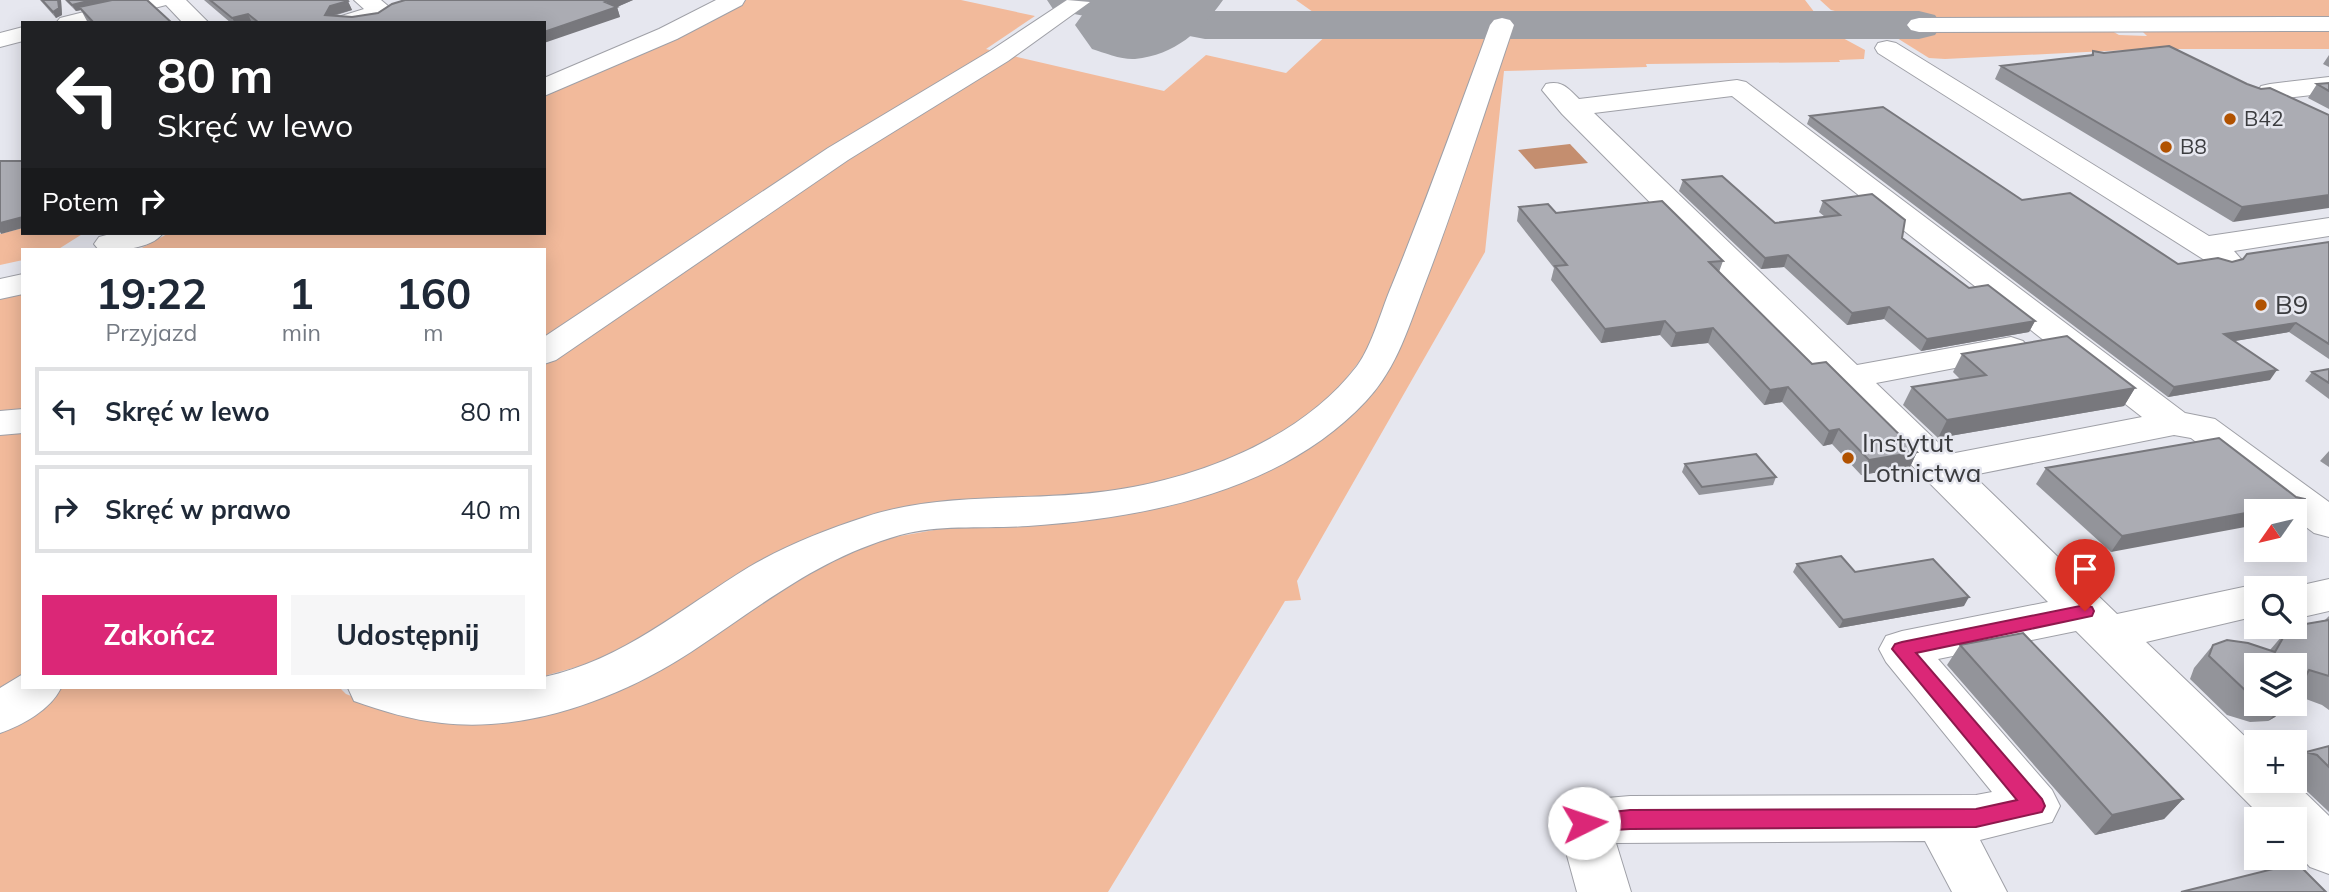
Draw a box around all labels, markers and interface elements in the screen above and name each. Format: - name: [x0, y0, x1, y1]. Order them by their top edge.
- text: 80 m: [157, 44, 273, 105]
- icon: left: [42, 49, 133, 140]
- text: Skręć w lewo: [157, 105, 353, 145]
- place label: B42: [2244, 105, 2283, 131]
- marker: B42: [2222, 111, 2238, 127]
- place label: B8: [2180, 133, 2207, 159]
- marker: B8: [2158, 139, 2174, 155]
- icon: right: [133, 182, 171, 220]
- text: Potem: [42, 185, 119, 218]
- text: 19:22: [96, 267, 207, 320]
- text: 1: [289, 267, 314, 320]
- text: 160: [396, 267, 471, 320]
- place label: B9: [2275, 288, 2308, 321]
- marker: B9: [2253, 297, 2269, 313]
- text: Przyjazd: [105, 318, 197, 347]
- text: min: [282, 318, 321, 347]
- text: m: [423, 318, 444, 347]
- icon: left: [46, 392, 84, 430]
- text: Skręć w lewo: [105, 395, 270, 428]
- text: 80 m: [460, 395, 521, 428]
- place label: Instytut Lotnictwa: [1862, 426, 1981, 489]
- marker: Instytut Lotnictwa: [1840, 450, 1856, 466]
- icon: right: [46, 490, 84, 528]
- text: Skręć w prawo: [105, 493, 291, 526]
- text: 40 m: [460, 493, 521, 526]
- north arrow: [2244, 499, 2306, 562]
- map controls: [2244, 499, 2307, 870]
- pin: [2055, 539, 2115, 611]
- icon: arrive: [2066, 550, 2104, 588]
- button: search: [2244, 576, 2307, 639]
- button: Zakończ: [42, 595, 277, 675]
- button: Udostępnij: [291, 595, 525, 675]
- button: layers: [2244, 653, 2307, 716]
- button: +: [2244, 730, 2307, 793]
- position arrow: [1547, 786, 1621, 860]
- button: −: [2244, 807, 2307, 870]

